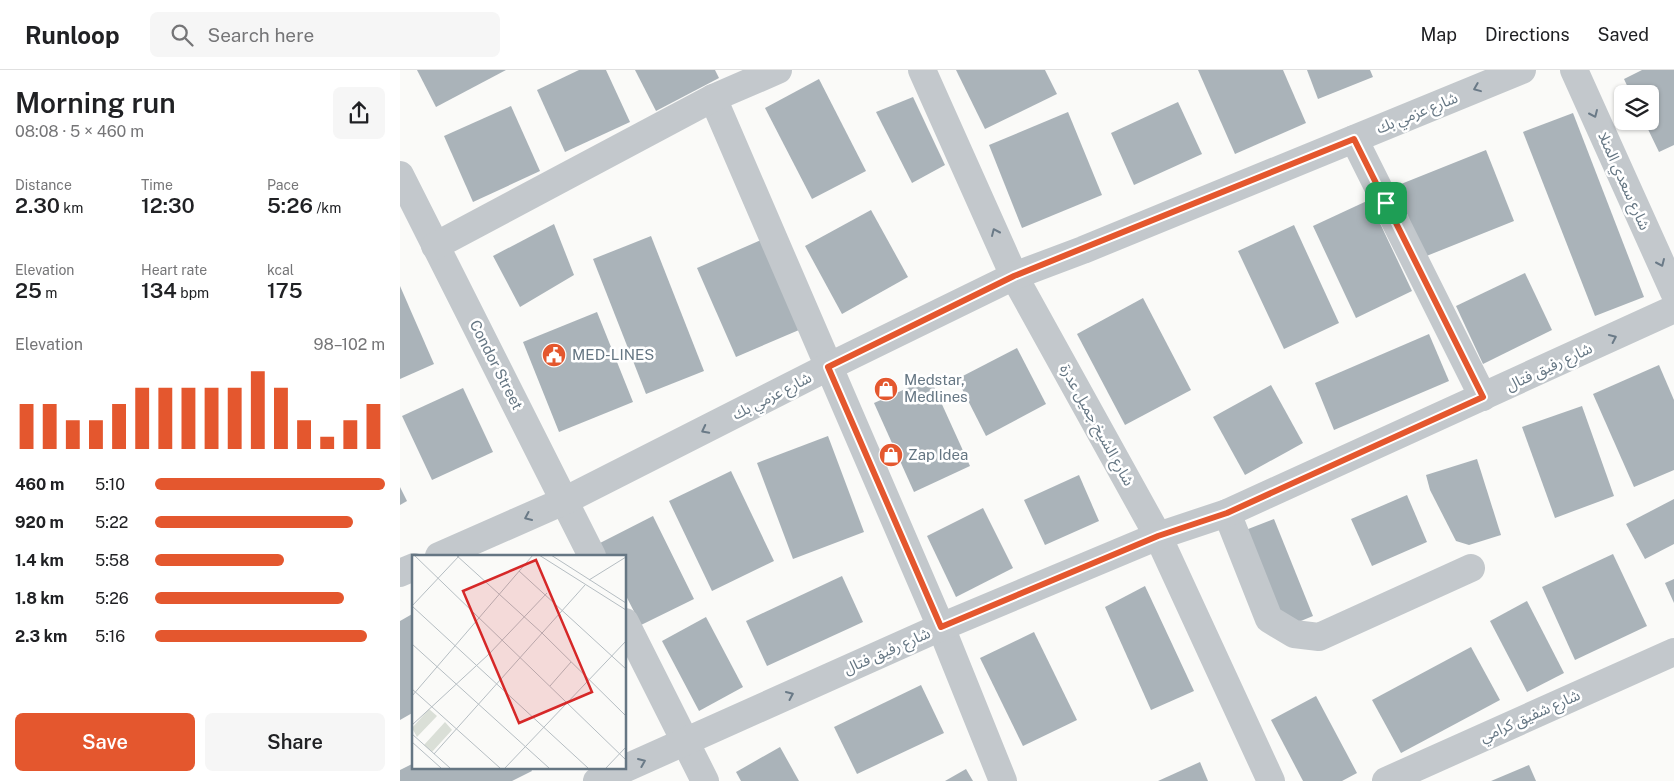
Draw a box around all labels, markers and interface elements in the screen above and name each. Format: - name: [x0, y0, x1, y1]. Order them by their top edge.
- search box: [150, 12, 500, 57]
- text: Runloop: [25, 21, 120, 49]
- icon: search: [168, 21, 196, 49]
- text: Search here: [208, 24, 314, 46]
- text: Map: [1420, 24, 1457, 45]
- text: Directions: [1485, 24, 1570, 45]
- text: Saved: [1598, 24, 1649, 45]
- one-way arrow: [1473, 82, 1482, 93]
- map controls: [1614, 85, 1659, 130]
- button: layers: [1614, 85, 1659, 130]
- text: Morning run: [15, 86, 176, 119]
- button: share: [333, 87, 385, 139]
- street label: شارع عزمي بك: [1374, 88, 1462, 140]
- one-way arrow: [1588, 109, 1598, 118]
- text: 08:08 · 5 × 460 m: [15, 122, 144, 141]
- street label: شارع سعدي المنلا: [1592, 129, 1654, 234]
- text: Distance: [15, 177, 72, 193]
- text: Time: [141, 177, 173, 193]
- text: Pace: [267, 177, 299, 193]
- pin: [1365, 182, 1407, 224]
- icon: arrive: [1372, 189, 1400, 217]
- text: 2.30: [15, 193, 60, 218]
- text: 12:30: [141, 193, 195, 218]
- text: 5:26: [267, 193, 313, 218]
- text: km: [60, 200, 83, 216]
- text: /km: [313, 200, 341, 216]
- one-way arrow: [990, 228, 1001, 237]
- one-way arrow: [1654, 257, 1664, 266]
- text: Elevation: [15, 262, 74, 278]
- text: Heart rate: [141, 262, 207, 278]
- text: kcal: [267, 262, 294, 278]
- text: 25: [15, 278, 42, 303]
- text: 134: [141, 278, 177, 303]
- text: 175: [267, 278, 303, 303]
- text: m: [42, 285, 57, 301]
- text: bpm: [177, 285, 209, 301]
- street label: Condor Street: [467, 317, 526, 413]
- one-way arrow: [1608, 333, 1617, 344]
- text: Elevation: [15, 335, 83, 354]
- text: 98–102 m: [314, 335, 385, 354]
- street label: شارع رفيق فتال: [1503, 339, 1596, 398]
- public building icon: MED-LINES: [541, 342, 567, 368]
- place label: MED-LINES: [572, 346, 654, 363]
- street label: شارع الشيخ جميل عدرة: [1053, 361, 1138, 491]
- street label: شارع عزمي بك: [730, 368, 816, 426]
- place label: Medstar, Medlines: [904, 371, 968, 405]
- shop icon: Medstar, Medlines: [873, 376, 899, 402]
- one-way arrow: [701, 424, 710, 434]
- shop icon: Zap Idea: [878, 442, 904, 468]
- place label: Zap Idea: [908, 446, 968, 463]
- text: 460 m: [15, 475, 64, 494]
- text: 5:10: [95, 475, 125, 494]
- one-way arrow: [524, 511, 533, 522]
- text: 920 m: [15, 513, 64, 532]
- text: 5:22: [95, 513, 128, 532]
- text: 1.4 km: [15, 551, 64, 570]
- text: 5:58: [95, 551, 129, 570]
- inset map: [412, 555, 626, 768]
- text: 1.8 km: [15, 589, 64, 608]
- text: 5:26: [95, 589, 129, 608]
- street label: شارع رفيق فتال: [841, 624, 935, 681]
- text: 2.3 km: [15, 627, 67, 646]
- text: 5:16: [95, 627, 125, 646]
- street label: شارع شفيق كرامي: [1477, 686, 1584, 749]
- one-way arrow: [785, 691, 794, 702]
- button: Save: [15, 713, 195, 771]
- button: Share: [205, 713, 385, 771]
- one-way arrow: [637, 757, 646, 768]

